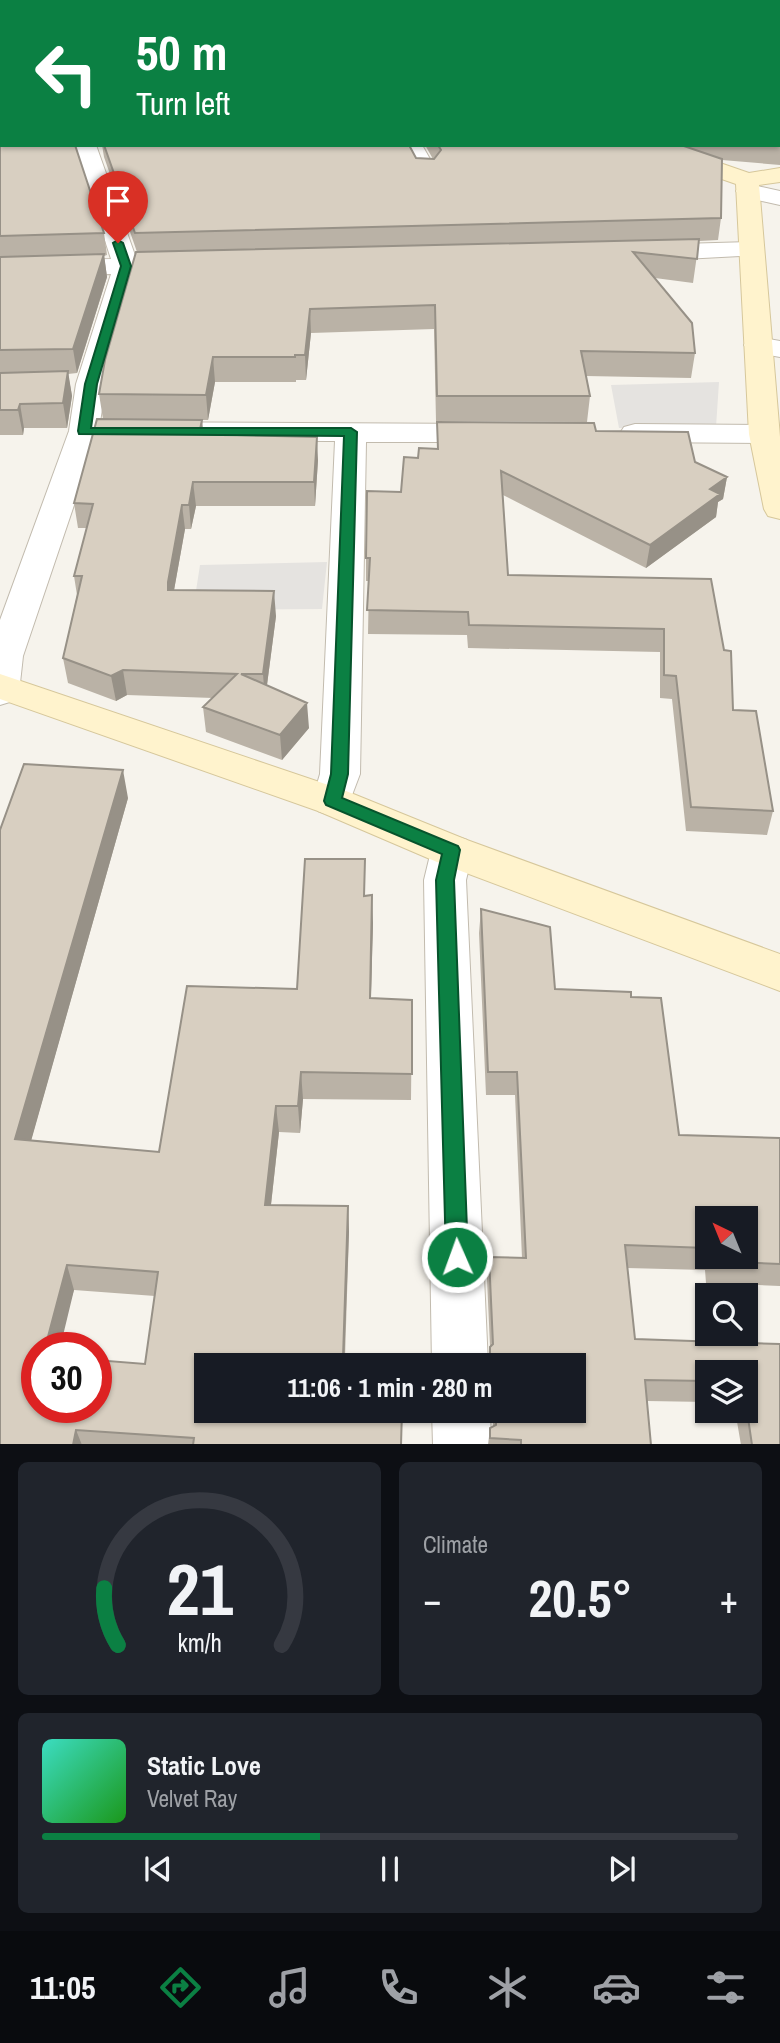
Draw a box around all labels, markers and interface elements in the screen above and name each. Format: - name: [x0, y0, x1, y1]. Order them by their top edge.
- text: 50 m: [136, 19, 228, 85]
- icon: left: [21, 28, 112, 119]
- text: Turn left: [136, 82, 230, 125]
- pin: [88, 171, 148, 243]
- icon: arrive: [99, 182, 137, 220]
- north arrow: [695, 1206, 758, 1269]
- map controls: [695, 1206, 758, 1423]
- position arrow: [420, 1220, 494, 1294]
- button: search: [695, 1283, 758, 1346]
- speed limit sign: 30: [21, 1332, 112, 1423]
- button: layers: [695, 1360, 758, 1423]
- text: 11:06 · 1 min · 280 m: [287, 1370, 493, 1405]
- text: Climate: [423, 1529, 488, 1560]
- text: 21: [166, 1540, 233, 1638]
- text: 20.5°: [529, 1563, 632, 1633]
- text: −: [423, 1574, 441, 1625]
- text: +: [720, 1574, 738, 1625]
- text: km/h: [177, 1625, 222, 1659]
- text: Static Love: [147, 1748, 261, 1783]
- text: Velvet Ray: [147, 1783, 237, 1814]
- icon: previous: [139, 1850, 177, 1888]
- icon: pause: [371, 1850, 409, 1888]
- icon: next: [603, 1850, 641, 1888]
- icon: directions: [156, 1963, 205, 2012]
- icon: music: [265, 1963, 314, 2012]
- icon: phone: [374, 1963, 423, 2012]
- icon: climate: [483, 1963, 532, 2012]
- icon: car: [592, 1963, 641, 2012]
- icon: filters: [701, 1963, 750, 2012]
- text: 11:05: [30, 1966, 96, 2009]

